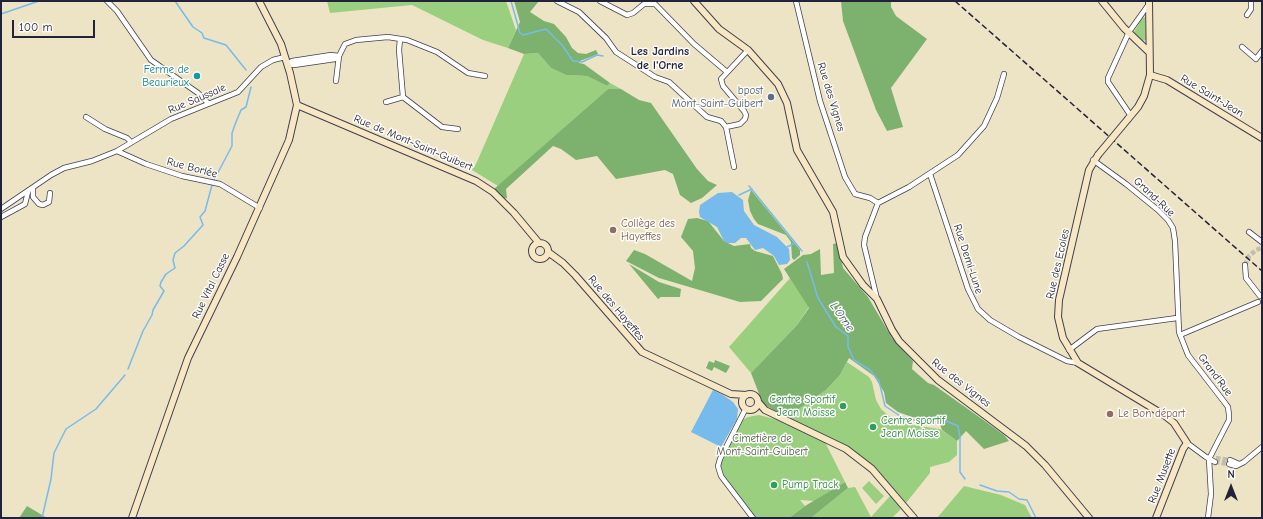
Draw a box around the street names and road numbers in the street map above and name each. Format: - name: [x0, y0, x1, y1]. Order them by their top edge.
- street label: Rue des Vignes: [814, 61, 848, 133]
- street label: Rue Saint-Jean: [1178, 72, 1246, 120]
- street label: Rue Saussale: [166, 81, 228, 117]
- street label: Rue de Mont-Saint-Guibert: [352, 112, 474, 174]
- street label: Rue Borlée: [165, 155, 219, 181]
- street label: Grand-Rue: [1131, 175, 1177, 219]
- street label: Rue Demi-Lune: [951, 223, 985, 295]
- street label: Rue des Ecoles: [1044, 228, 1072, 300]
- street label: Rue Vital Casse: [189, 251, 233, 321]
- street label: Rue des Hayeffes: [585, 273, 647, 343]
- street label: Grand'Rue: [1195, 351, 1235, 399]
- street label: Rue des Vignes: [929, 356, 993, 410]
- street label: Rue Musette: [1145, 447, 1179, 505]

